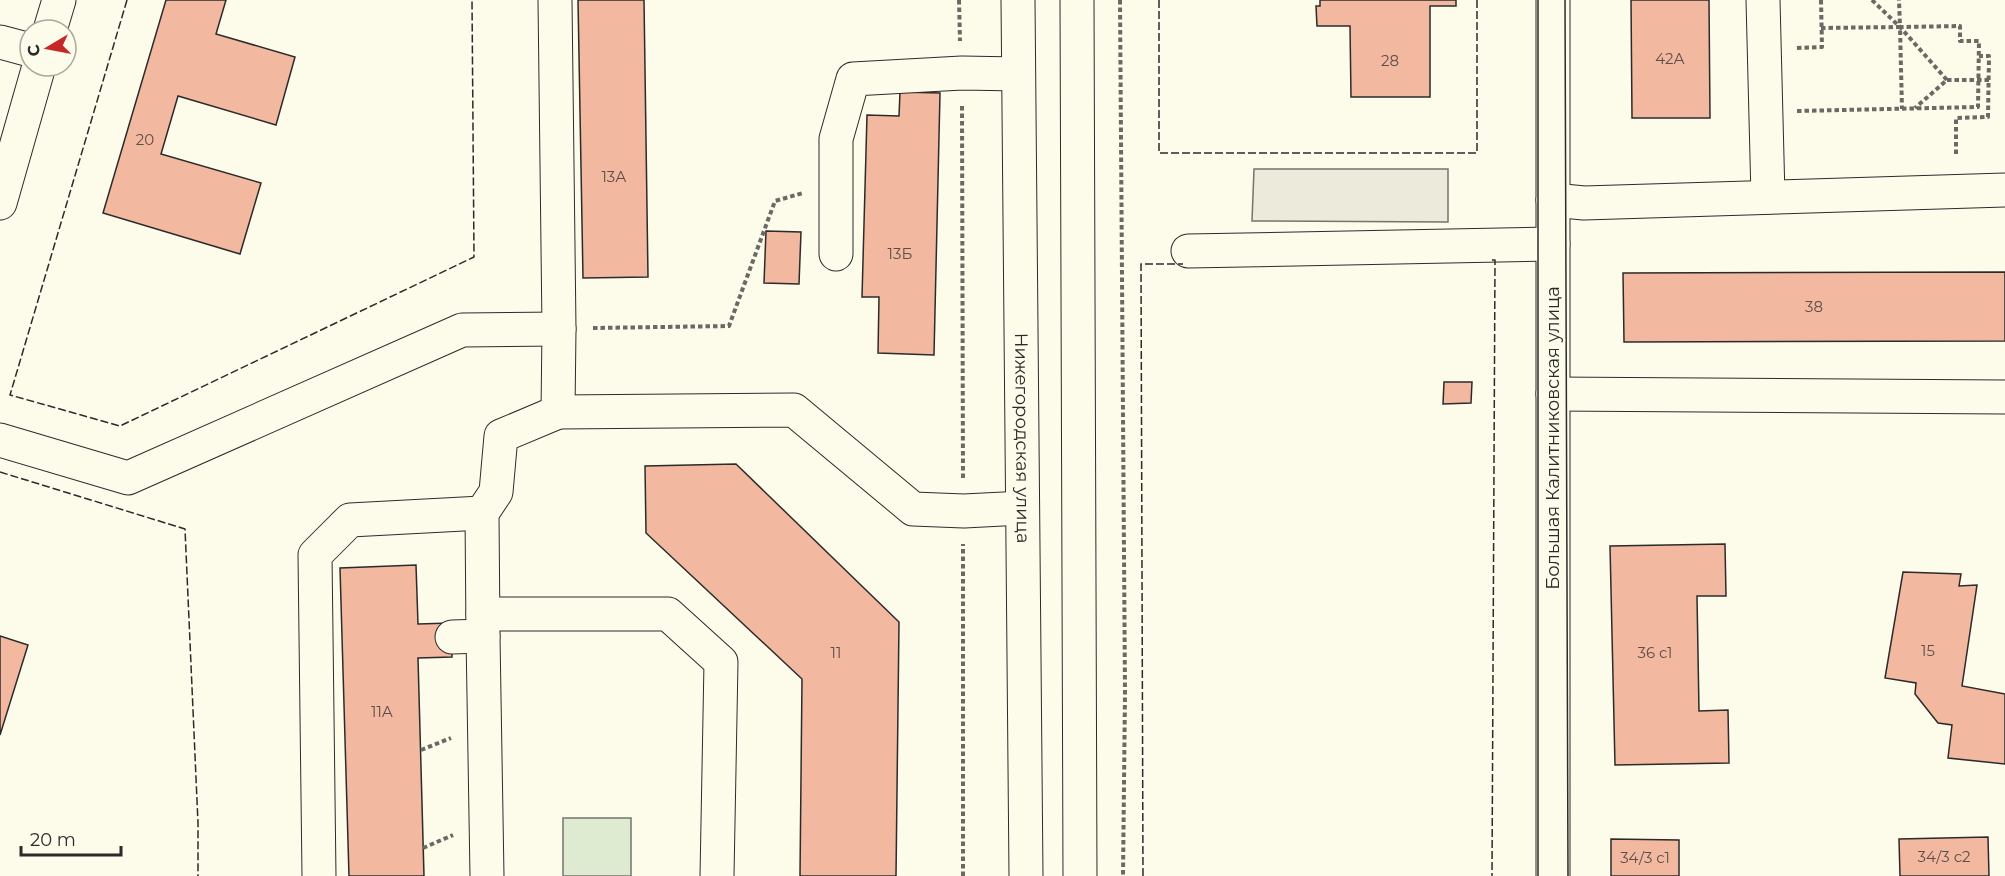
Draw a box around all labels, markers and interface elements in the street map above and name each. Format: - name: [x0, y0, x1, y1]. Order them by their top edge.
- north arrow: [18, 18, 78, 78]
- text: С: [23, 43, 44, 58]
- house number: 42А: [1655, 49, 1685, 68]
- house number: 28: [1381, 51, 1399, 70]
- house number: 20: [136, 130, 154, 149]
- house number: 13А: [601, 167, 627, 186]
- house number: 13Б: [888, 244, 912, 263]
- street label: Большая Калитниковская улица: [1542, 286, 1564, 590]
- house number: 38: [1805, 297, 1823, 316]
- street label: Нижегородская улица: [1010, 333, 1034, 543]
- house number: 15: [1921, 641, 1935, 660]
- house number: 11: [831, 643, 841, 662]
- house number: 36 с1: [1637, 643, 1673, 662]
- house number: 11А: [371, 702, 393, 721]
- scale bar: [21, 819, 122, 857]
- text: 20 m: [30, 829, 76, 851]
- house number: 34/3 с2: [1917, 847, 1971, 866]
- house number: 34/3 с1: [1620, 848, 1670, 867]

